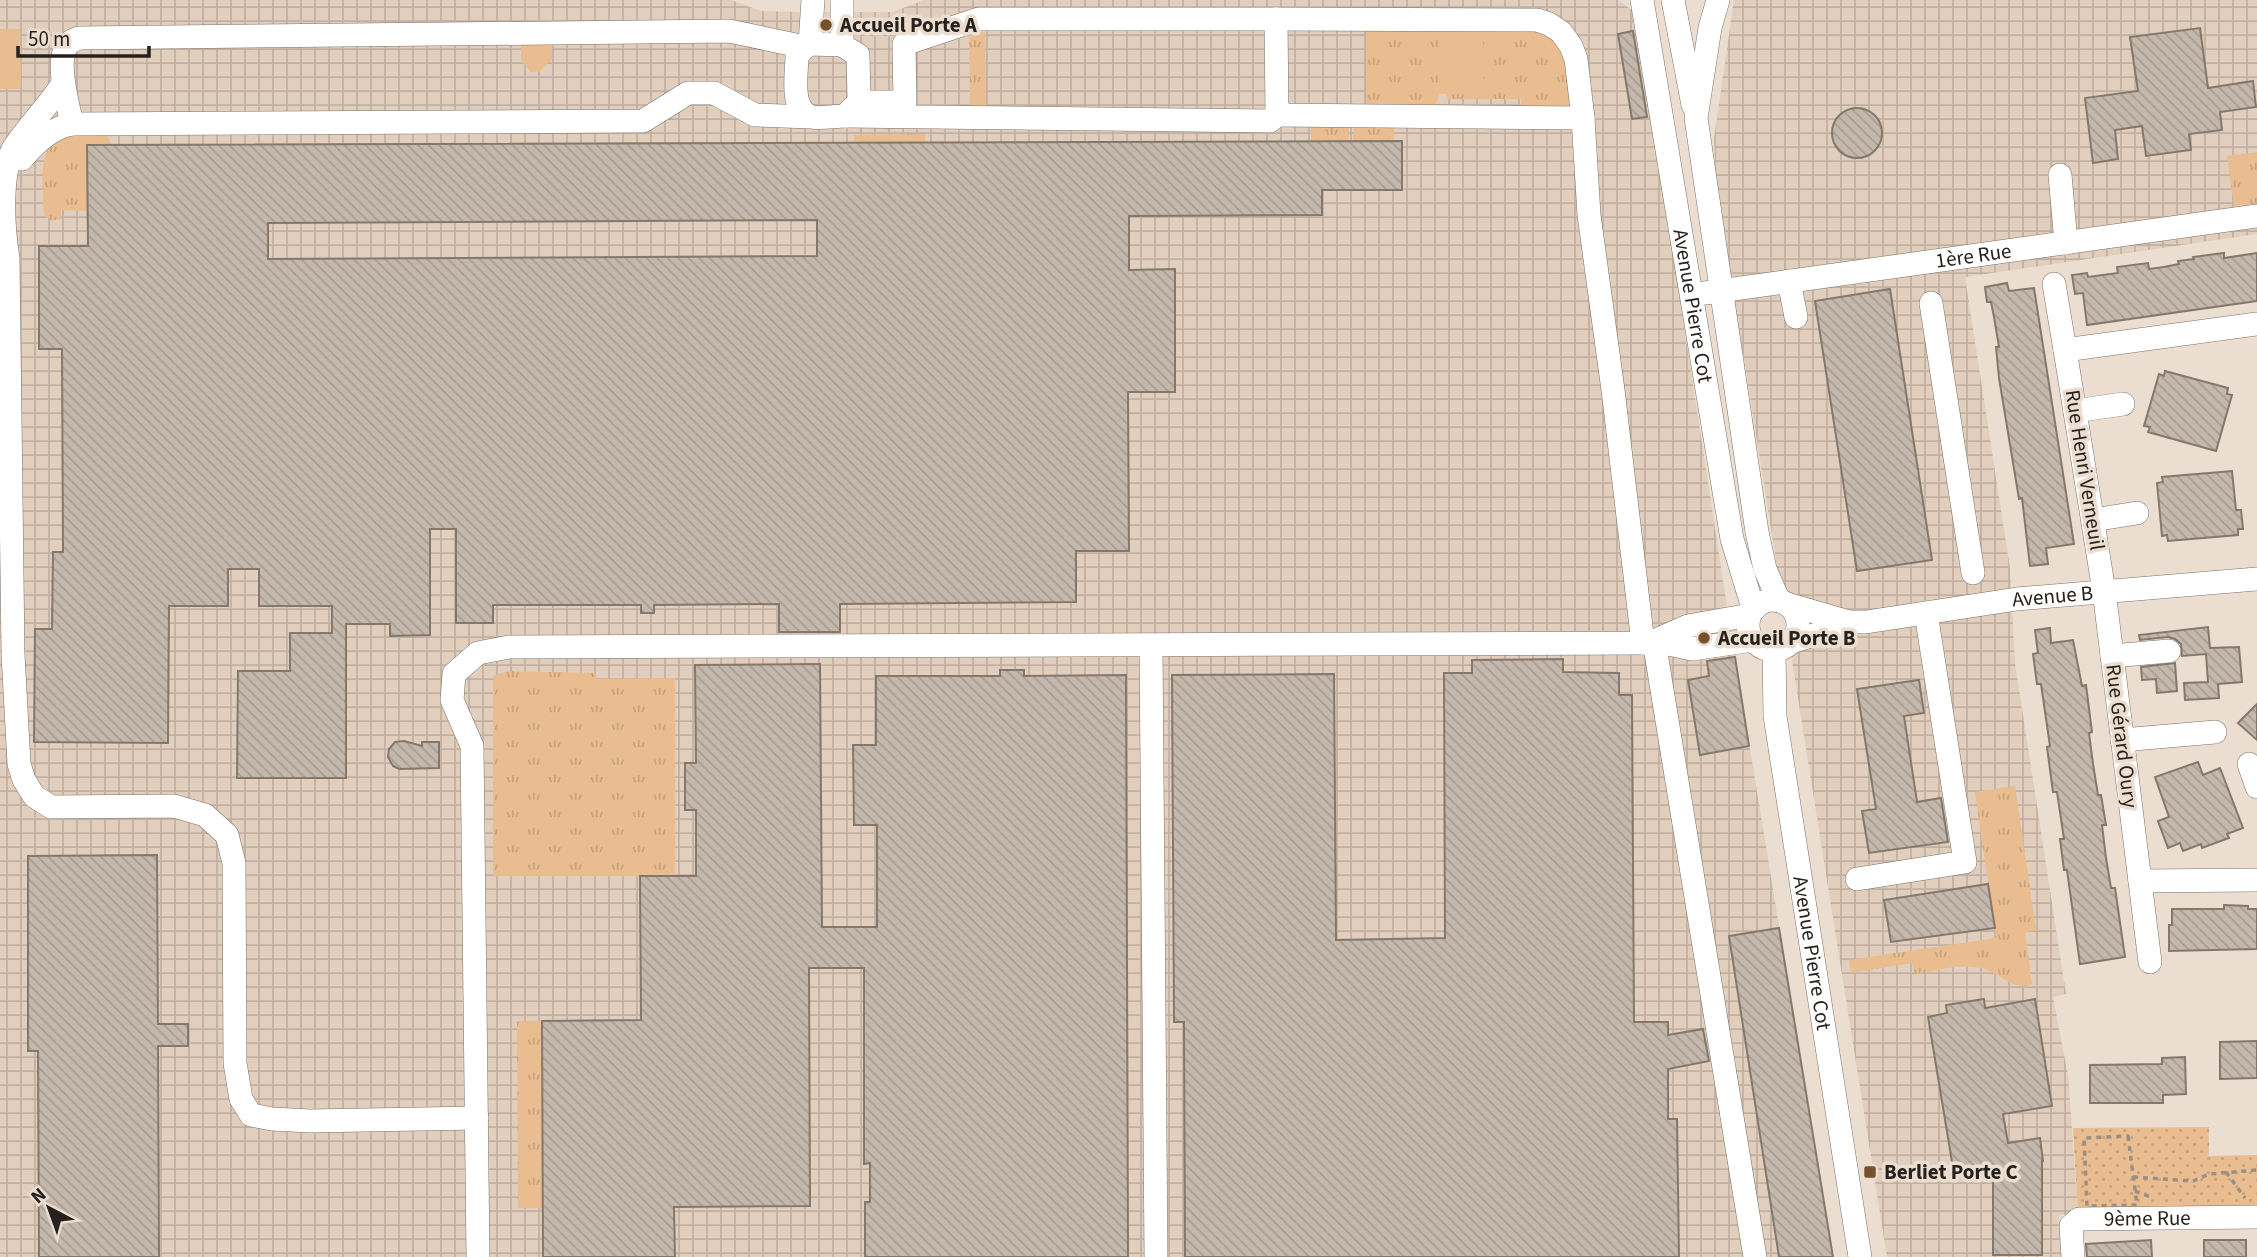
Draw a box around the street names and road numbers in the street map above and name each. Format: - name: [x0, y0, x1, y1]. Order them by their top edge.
- street label: Avenue Pierre Cot: [1665, 227, 1721, 385]
- street label: 1ère Rue: [1934, 235, 2013, 276]
- street label: Rue Henri Verneuil: [2057, 388, 2113, 552]
- street label: Avenue B: [2011, 578, 2094, 614]
- street label: Rue Gérard Oury: [2098, 662, 2146, 810]
- street label: Avenue Pierre Cot: [1785, 874, 1839, 1032]
- street label: 9ème Rue: [2104, 1203, 2191, 1234]

